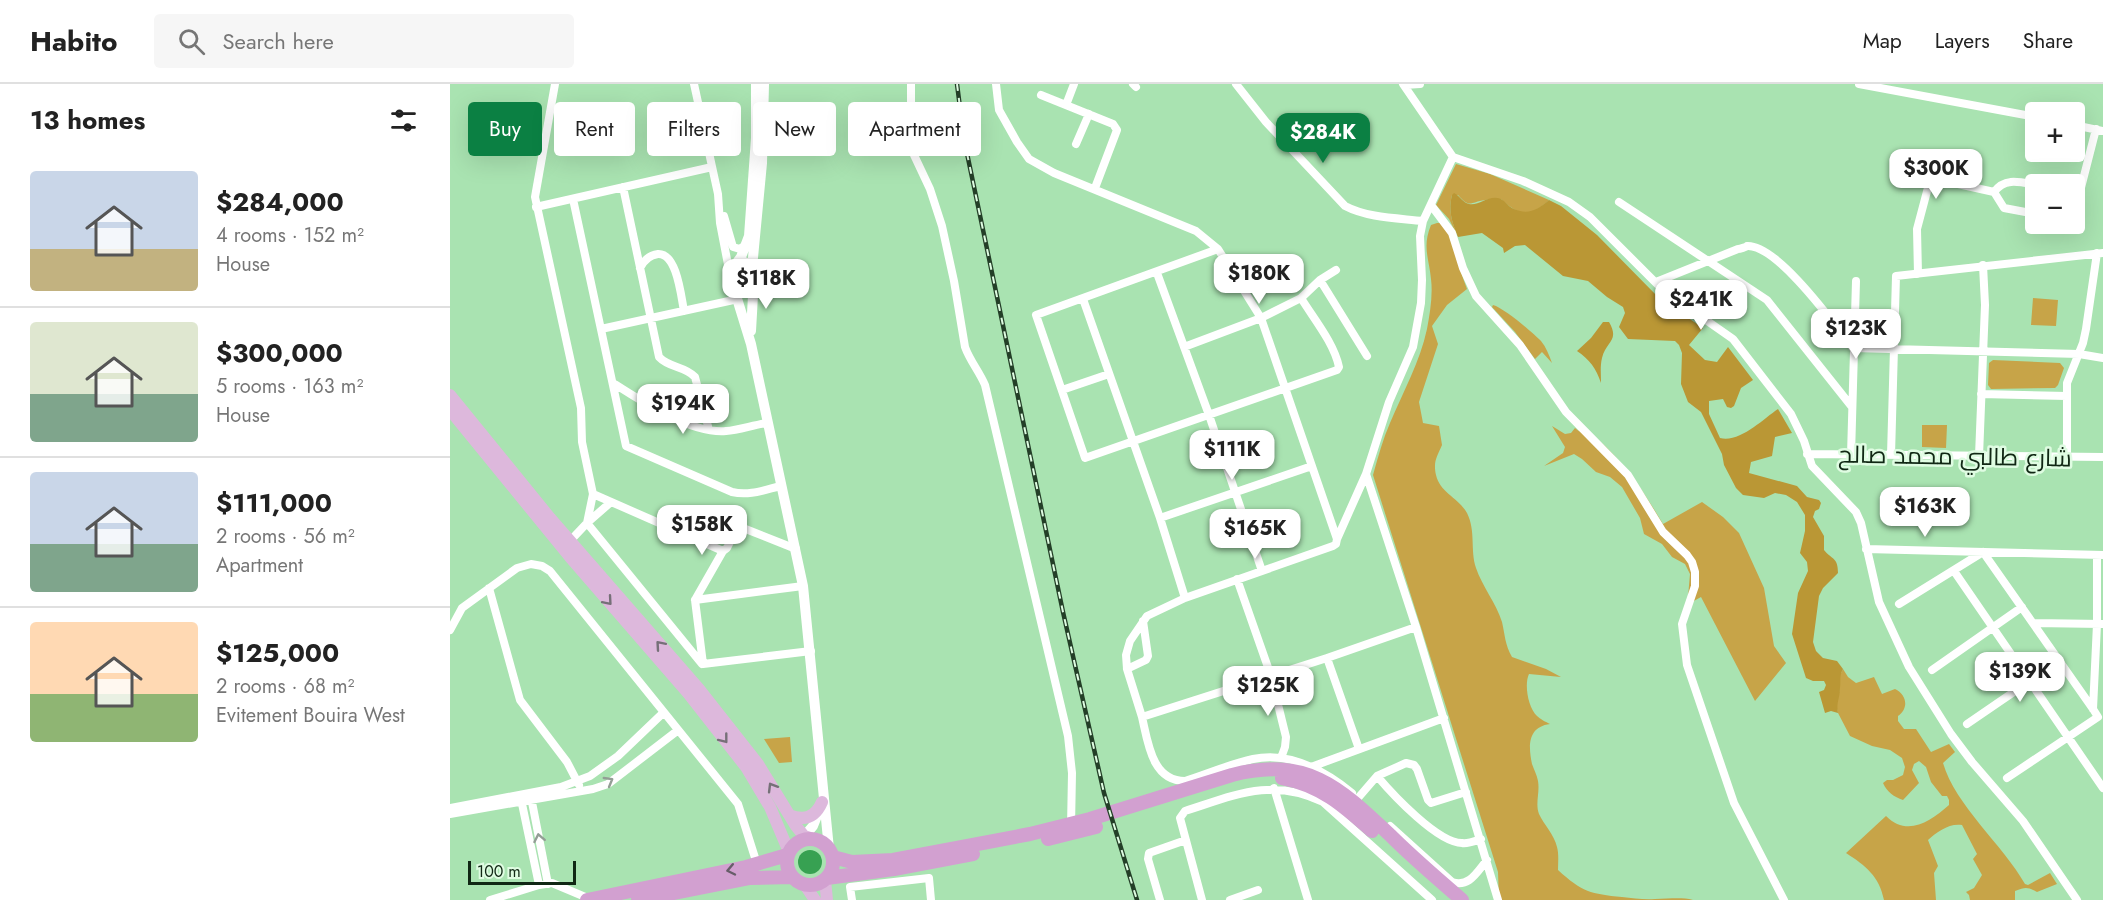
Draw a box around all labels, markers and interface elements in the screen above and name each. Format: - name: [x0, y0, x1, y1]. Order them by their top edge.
- search box: [154, 14, 574, 68]
- text: Habito: [30, 21, 118, 62]
- icon: search: [175, 25, 208, 58]
- text: Search here: [223, 25, 334, 57]
- text: Map: [1863, 26, 1902, 56]
- text: Layers: [1935, 26, 1990, 56]
- text: Share: [2023, 26, 2073, 56]
- text: 13 homes: [30, 101, 145, 139]
- chip: Buy: [468, 102, 542, 156]
- chip: Rent: [554, 102, 635, 156]
- chip: Filters: [647, 102, 741, 156]
- chip: New: [753, 102, 836, 156]
- chip: Apartment: [848, 102, 981, 156]
- map controls: [2025, 102, 2085, 234]
- button: +: [2025, 102, 2085, 162]
- icon: filters: [387, 104, 420, 137]
- pin: $284K: [1281, 113, 1365, 164]
- text: $284K: [1290, 118, 1356, 147]
- pin: $300K: [1894, 149, 1978, 200]
- text: $300K: [1903, 154, 1969, 183]
- button: −: [2025, 174, 2085, 234]
- text: $284,000: [216, 183, 344, 221]
- icon: home: [78, 195, 150, 267]
- text: 4 rooms · 152 m²: [216, 221, 364, 250]
- text: House: [216, 250, 270, 279]
- pin: $180K: [1217, 254, 1301, 305]
- pin: $118K: [724, 259, 808, 310]
- text: $180K: [1228, 259, 1290, 288]
- text: $118K: [736, 264, 796, 293]
- pin: $241K: [1659, 280, 1743, 331]
- text: $241K: [1669, 285, 1733, 314]
- pin: $123K: [1814, 309, 1898, 360]
- text: $123K: [1825, 314, 1887, 343]
- text: $300,000: [216, 334, 343, 372]
- icon: home: [78, 346, 150, 418]
- text: 5 rooms · 163 m²: [216, 372, 363, 401]
- pin: $194K: [641, 384, 725, 435]
- text: $194K: [651, 389, 715, 418]
- text: House: [216, 401, 270, 430]
- pin: $111K: [1190, 430, 1274, 481]
- text: $111K: [1204, 435, 1260, 464]
- street label: شارع طالبي محمد صالح: [1838, 436, 2072, 478]
- text: $111,000: [216, 484, 332, 522]
- pin: $163K: [1883, 487, 1967, 538]
- text: $163K: [1894, 492, 1956, 521]
- icon: home: [78, 496, 150, 568]
- pin: $158K: [660, 505, 744, 556]
- pin: $165K: [1213, 509, 1297, 560]
- text: $158K: [671, 510, 733, 539]
- text: $165K: [1224, 514, 1286, 543]
- text: 2 rooms · 56 m²: [216, 522, 355, 551]
- text: Apartment: [216, 551, 303, 580]
- one-way arrow: [601, 594, 612, 605]
- text: $125,000: [216, 634, 339, 672]
- one-way arrow: [657, 641, 668, 652]
- icon: home: [78, 646, 150, 718]
- pin: $139K: [1978, 652, 2062, 703]
- text: $139K: [1989, 657, 2051, 686]
- pin: $125K: [1226, 666, 1310, 717]
- text: $125K: [1237, 671, 1299, 700]
- text: 2 rooms · 68 m²: [216, 672, 354, 701]
- text: Evitement Bouira West: [216, 701, 405, 730]
- one-way arrow: [716, 732, 727, 743]
- one-way arrow: [603, 777, 613, 789]
- one-way arrow: [768, 783, 780, 793]
- one-way arrow: [533, 833, 546, 843]
- scale bar: [468, 858, 576, 886]
- text: 100 m: [477, 860, 521, 883]
- one-way arrow: [726, 863, 736, 876]

